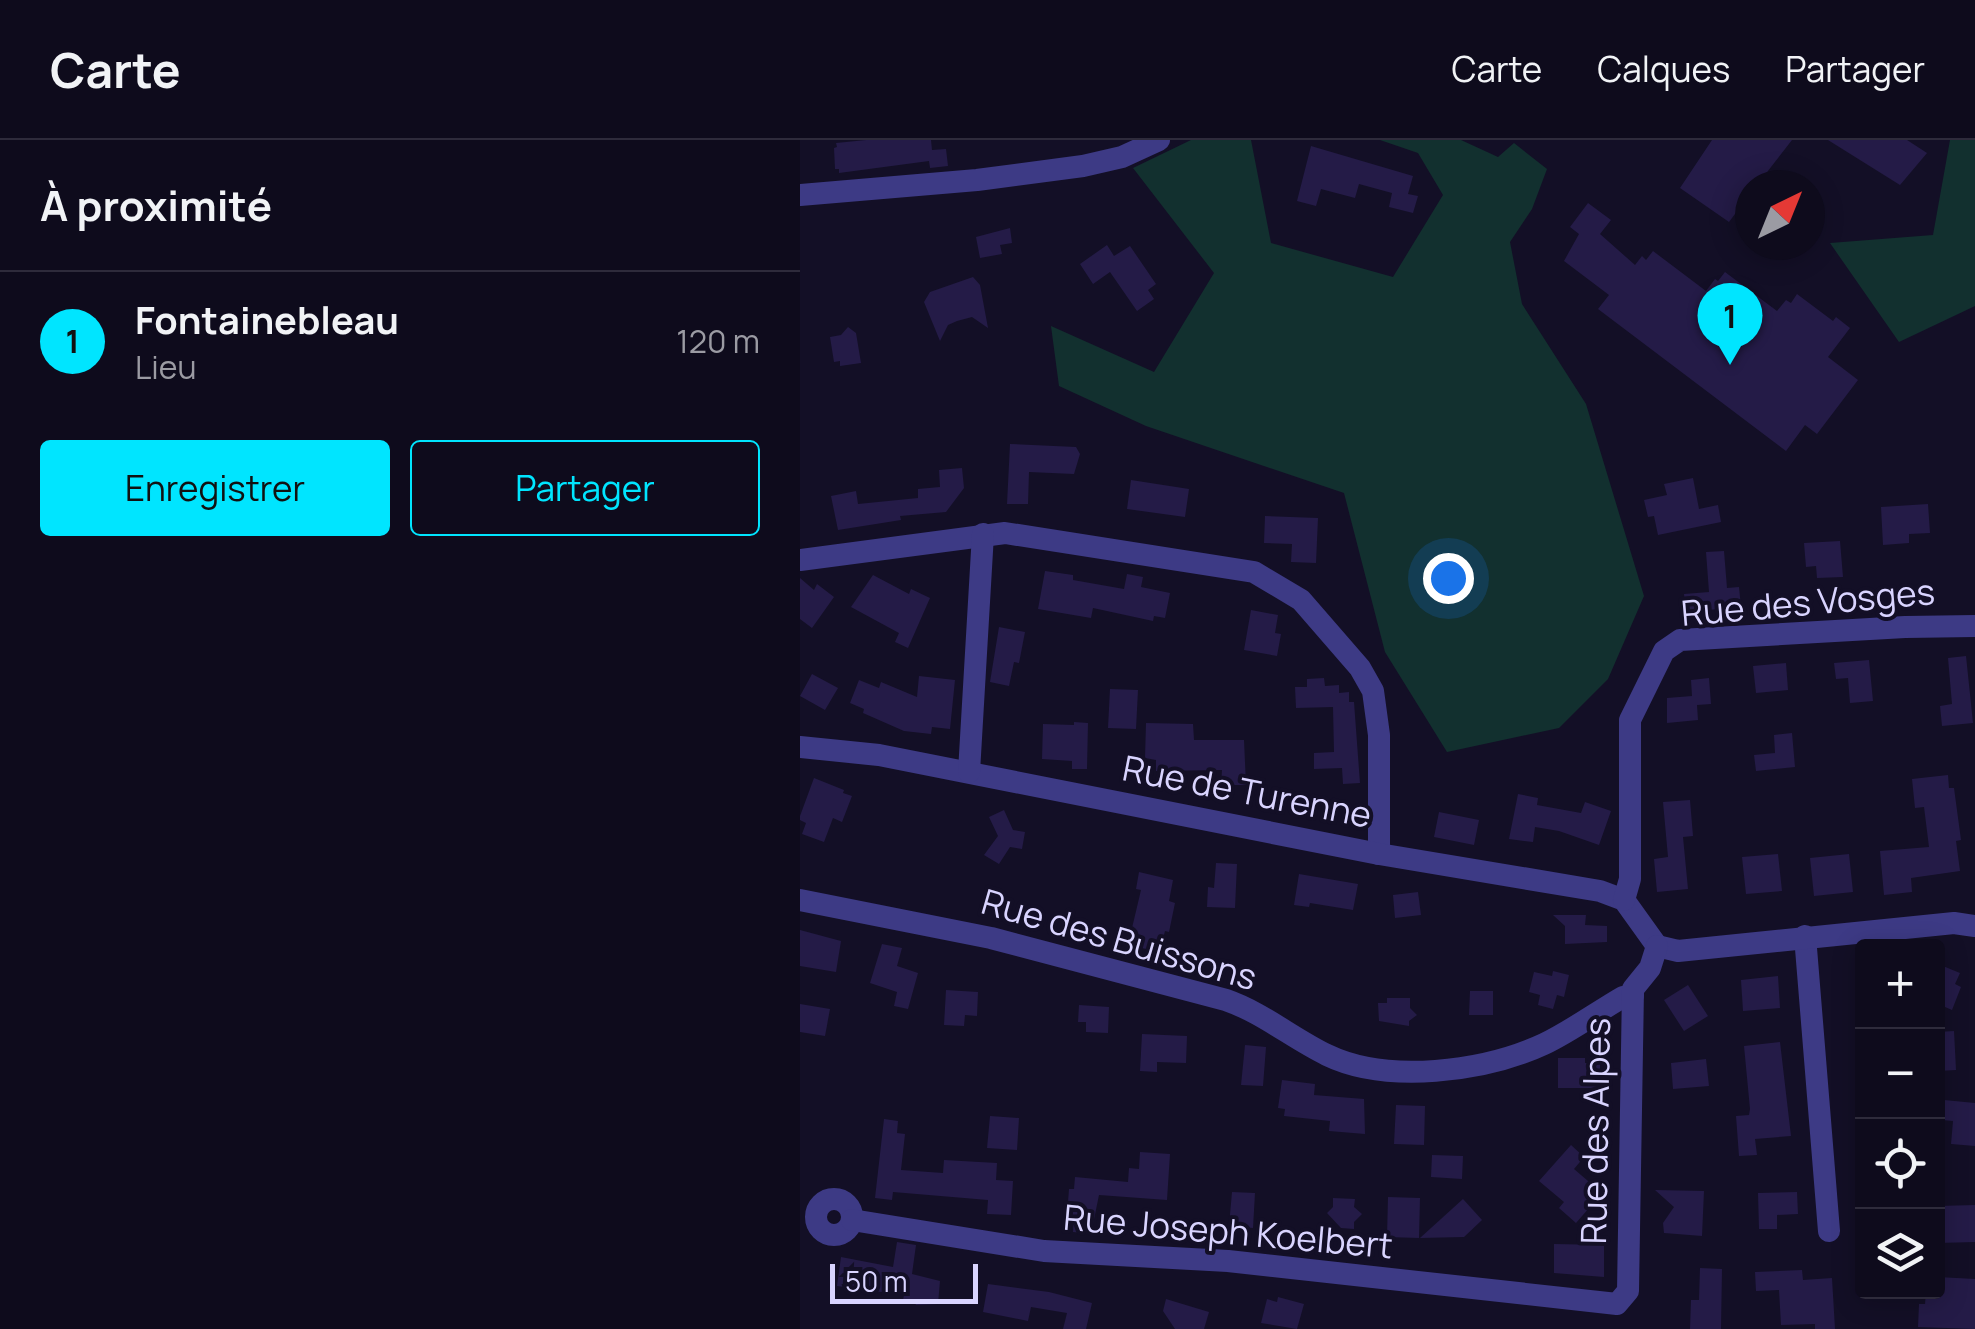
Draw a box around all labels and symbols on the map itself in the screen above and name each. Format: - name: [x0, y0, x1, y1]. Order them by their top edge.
- north arrow: [1735, 170, 1825, 260]
- pin: 1: [1698, 282, 1762, 365]
- your location: [1423, 553, 1474, 604]
- street label: Rue des Vosges: [1679, 567, 1937, 637]
- street label: Rue de Turenne: [1119, 743, 1376, 839]
- street label: Rue des Buissons: [976, 877, 1262, 1001]
- street label: Rue des Alpes: [1569, 1017, 1621, 1245]
- street label: Rue Joseph Koelbert: [1061, 1193, 1395, 1269]
- scale bar: [830, 1259, 978, 1304]

